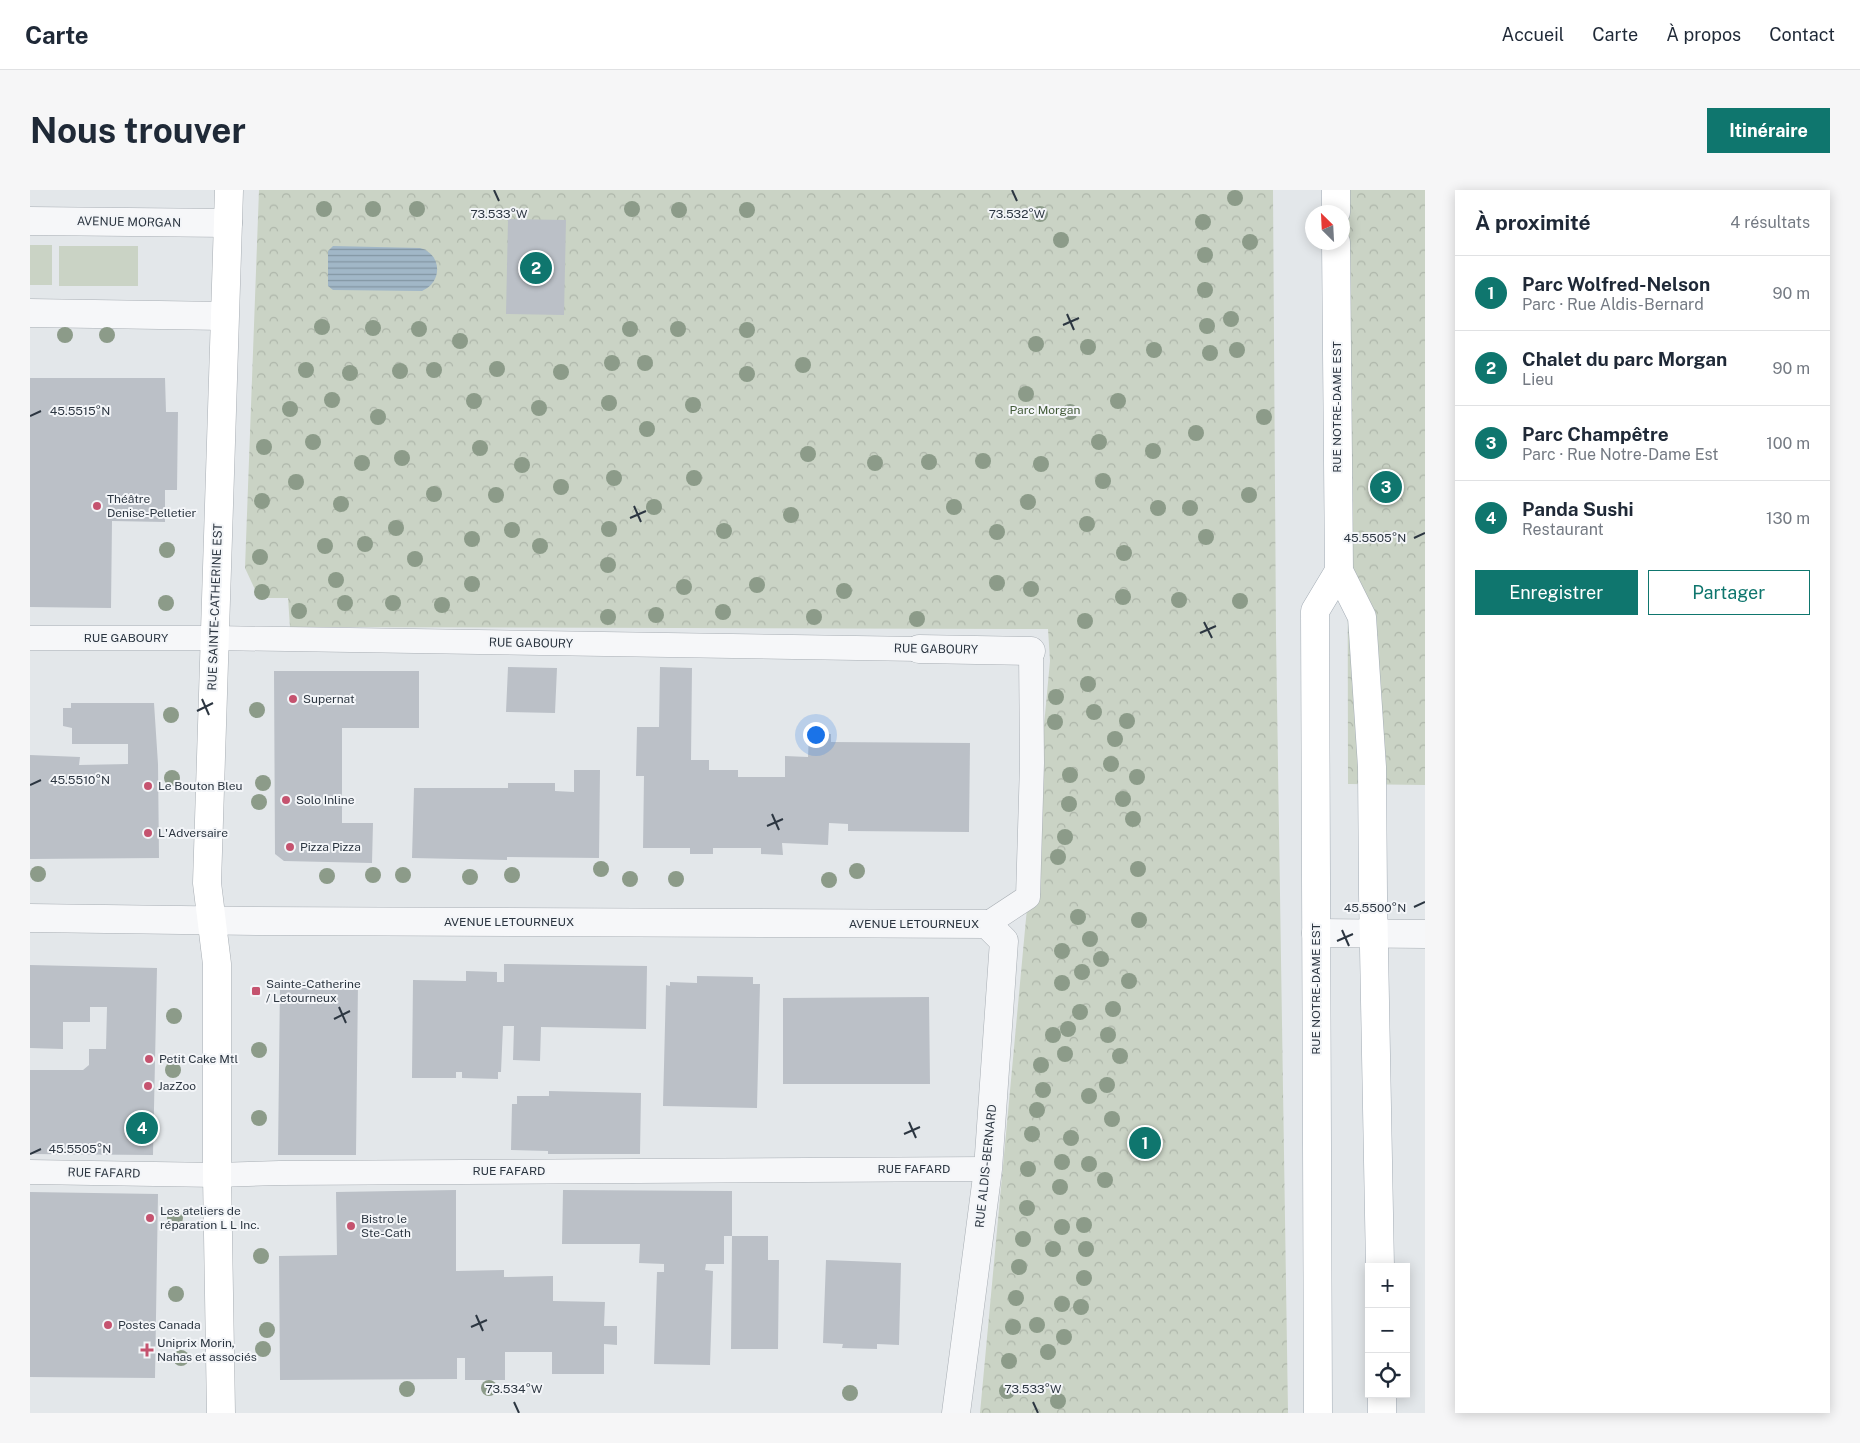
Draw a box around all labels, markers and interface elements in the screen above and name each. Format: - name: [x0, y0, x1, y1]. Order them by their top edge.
- text: Carte: [25, 21, 89, 49]
- text: Accueil: [1502, 24, 1564, 45]
- text: Carte: [1592, 24, 1638, 45]
- text: À propos: [1666, 24, 1741, 45]
- text: Contact: [1769, 24, 1835, 45]
- button: Itinéraire: [1707, 108, 1830, 153]
- text: Nous trouver: [30, 110, 246, 151]
- north arrow: [1305, 205, 1350, 250]
- text: 73.533°W: [471, 207, 528, 221]
- text: 73.532°W: [989, 207, 1046, 221]
- text: À proximité: [1475, 210, 1591, 235]
- text: 4 résultats: [1730, 213, 1810, 232]
- street label: AVENUE MORGAN: [77, 214, 181, 230]
- pin: 2: [520, 249, 552, 287]
- text: Parc Wolfred-Nelson: [1522, 273, 1710, 295]
- text: 1: [1488, 284, 1494, 303]
- text: 90 m: [1773, 284, 1810, 303]
- text: Parc · Rue Aldis-Bernard: [1522, 295, 1704, 314]
- street label: RUE NOTRE-DAME EST: [1330, 341, 1344, 473]
- text: Chalet du parc Morgan: [1522, 348, 1727, 370]
- text: 2: [1486, 359, 1496, 378]
- text: 90 m: [1773, 359, 1810, 378]
- text: Lieu: [1522, 370, 1554, 389]
- park label: Parc Morgan: [1010, 403, 1080, 417]
- text: 45.5515°N: [50, 404, 110, 418]
- text: Parc Champêtre: [1522, 423, 1669, 445]
- text: 3: [1486, 434, 1496, 453]
- text: 100 m: [1766, 434, 1810, 453]
- text: Parc · Rue Notre-Dame Est: [1522, 445, 1719, 464]
- pin: 3: [1370, 468, 1402, 506]
- place label: Théâtre Denise-Pelletier: [107, 492, 197, 520]
- text: Panda Sushi: [1522, 498, 1634, 520]
- marker: Théâtre Denise-Pelletier: [91, 500, 103, 512]
- text: 4: [1486, 509, 1496, 528]
- text: 130 m: [1766, 509, 1810, 528]
- text: Restaurant: [1522, 520, 1604, 539]
- street label: RUE SAINTE-CATHERINE EST: [205, 523, 225, 691]
- text: 45.5505°N: [1344, 531, 1406, 545]
- button: Enregistrer: [1475, 570, 1638, 615]
- button: Partager: [1648, 570, 1810, 615]
- street label: RUE GABOURY: [84, 631, 169, 645]
- street label: RUE GABOURY: [489, 635, 574, 651]
- street label: RUE GABOURY: [894, 641, 979, 657]
- place label: Supernat: [303, 692, 355, 706]
- marker: Supernat: [287, 693, 299, 705]
- your location: [803, 722, 829, 748]
- text: 45.5510°N: [50, 773, 110, 787]
- place label: Le Bouton Bleu: [158, 779, 242, 793]
- marker: Le Bouton Bleu: [142, 780, 154, 792]
- place label: Solo Inline: [296, 793, 355, 807]
- marker: Solo Inline: [280, 794, 292, 806]
- place label: L'Adversaire: [158, 826, 228, 840]
- marker: L'Adversaire: [142, 827, 154, 839]
- place label: Pizza Pizza: [300, 840, 361, 854]
- marker: Pizza Pizza: [284, 841, 296, 853]
- text: 45.5500°N: [1344, 901, 1406, 915]
- street label: AVENUE LETOURNEUX: [444, 915, 574, 929]
- street label: AVENUE LETOURNEUX: [849, 917, 979, 931]
- street label: RUE NOTRE-DAME EST: [1309, 923, 1323, 1055]
- place label: Sainte-Catherine / Letourneux: [266, 977, 361, 1005]
- marker: Sainte-Catherine / Letourneux: [250, 985, 262, 997]
- place label: Petit Cake Mtl: [159, 1052, 238, 1066]
- marker: Petit Cake Mtl: [143, 1053, 155, 1065]
- place label: JazZoo: [158, 1079, 196, 1093]
- marker: JazZoo: [142, 1080, 154, 1092]
- street label: RUE ALDIS-BERNARD: [973, 1103, 999, 1229]
- pin: 4: [126, 1109, 158, 1147]
- pin: 1: [1129, 1124, 1161, 1162]
- text: 45.5505°N: [49, 1142, 111, 1156]
- street label: RUE FAFARD: [878, 1162, 950, 1176]
- street label: RUE FAFARD: [473, 1164, 545, 1178]
- street label: RUE FAFARD: [67, 1165, 141, 1181]
- place label: Les ateliers de réparation L L Inc.: [160, 1204, 259, 1232]
- marker: Les ateliers de réparation L L Inc.: [144, 1212, 156, 1224]
- place label: Bistro le Ste-Cath: [361, 1212, 411, 1240]
- marker: Bistro le Ste-Cath: [345, 1220, 357, 1232]
- map controls: [1365, 1263, 1410, 1398]
- button: +: [1365, 1263, 1410, 1308]
- button: −: [1365, 1308, 1410, 1353]
- place label: Postes Canada: [118, 1318, 201, 1332]
- marker: Postes Canada: [102, 1319, 114, 1331]
- place label: Uniprix Morin, Nahas et associés: [157, 1336, 257, 1364]
- marker: Uniprix Morin, Nahas et associés: [141, 1344, 153, 1356]
- button: locate: [1365, 1353, 1410, 1398]
- text: 73.534°W: [486, 1382, 543, 1396]
- text: 73.533°W: [1005, 1382, 1062, 1396]

